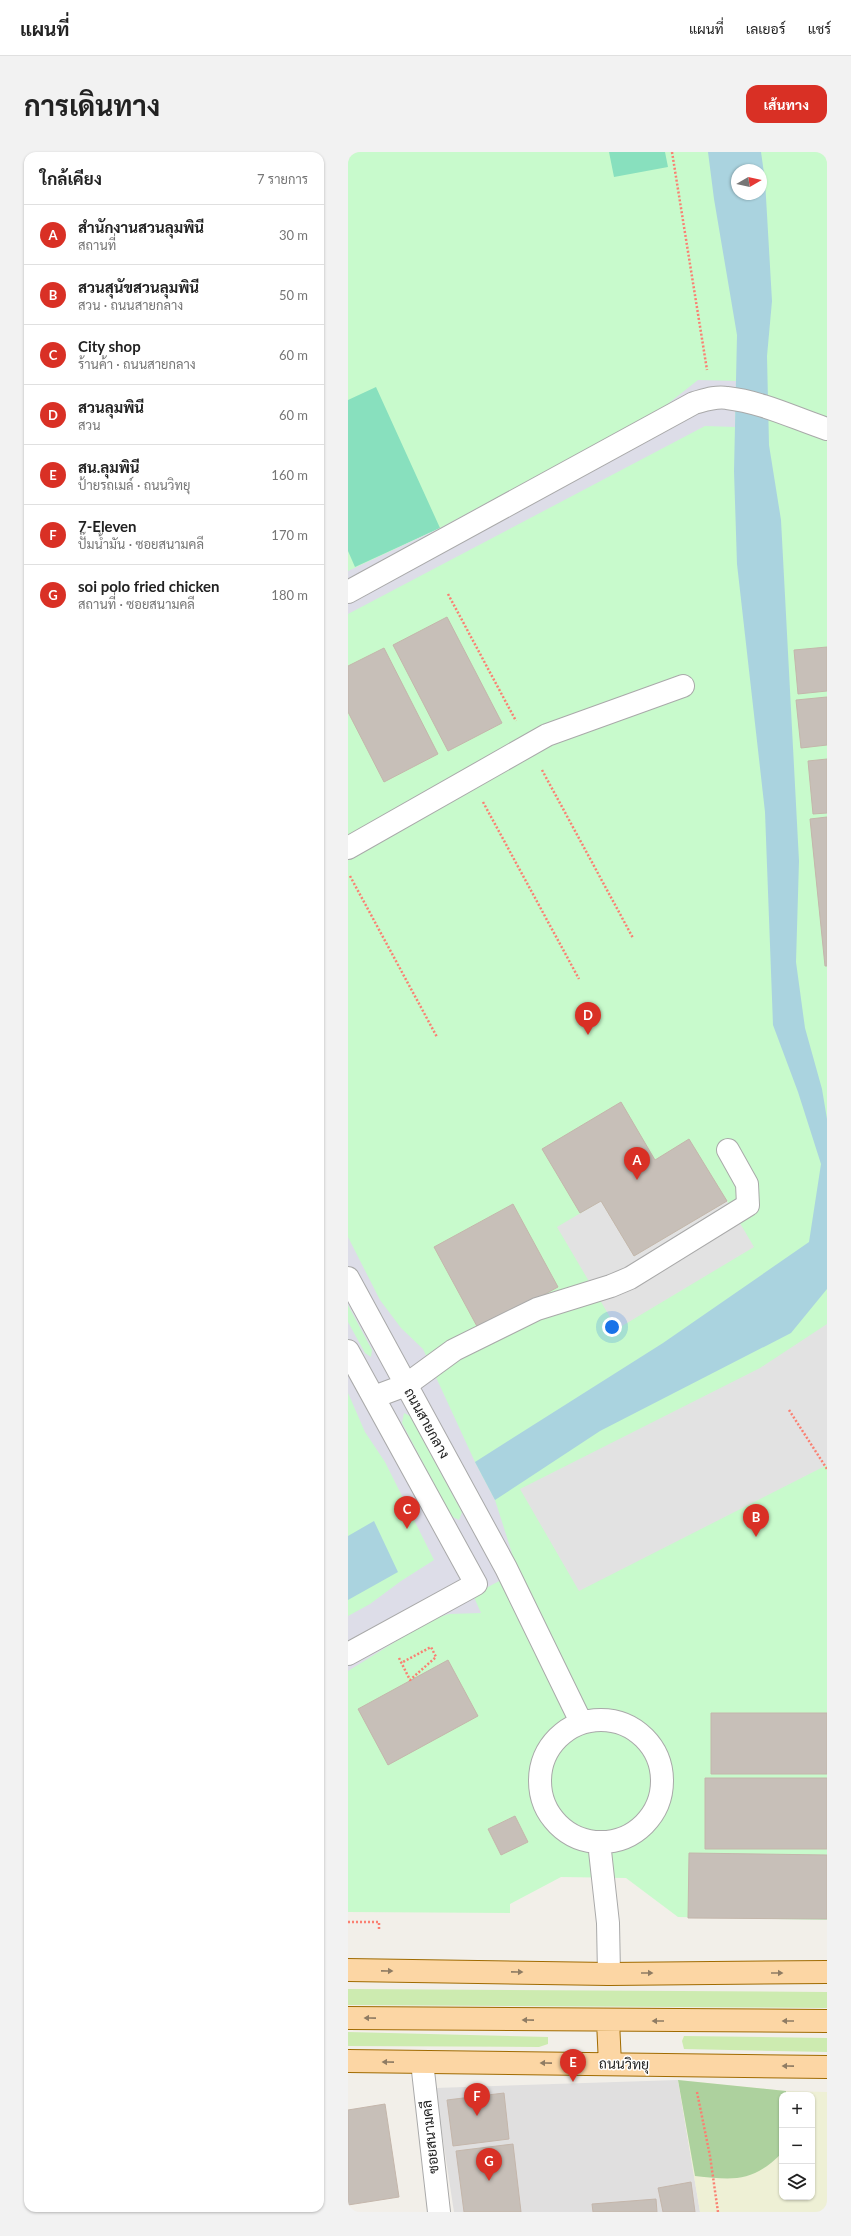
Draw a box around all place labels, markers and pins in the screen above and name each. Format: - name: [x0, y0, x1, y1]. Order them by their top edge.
- pin: D: [575, 1002, 601, 1035]
- pin: A: [624, 1147, 650, 1180]
- pin: C: [394, 1496, 420, 1529]
- pin: B: [743, 1504, 769, 1537]
- pin: E: [560, 2049, 586, 2082]
- pin: F: [464, 2083, 490, 2116]
- pin: G: [476, 2148, 502, 2181]

